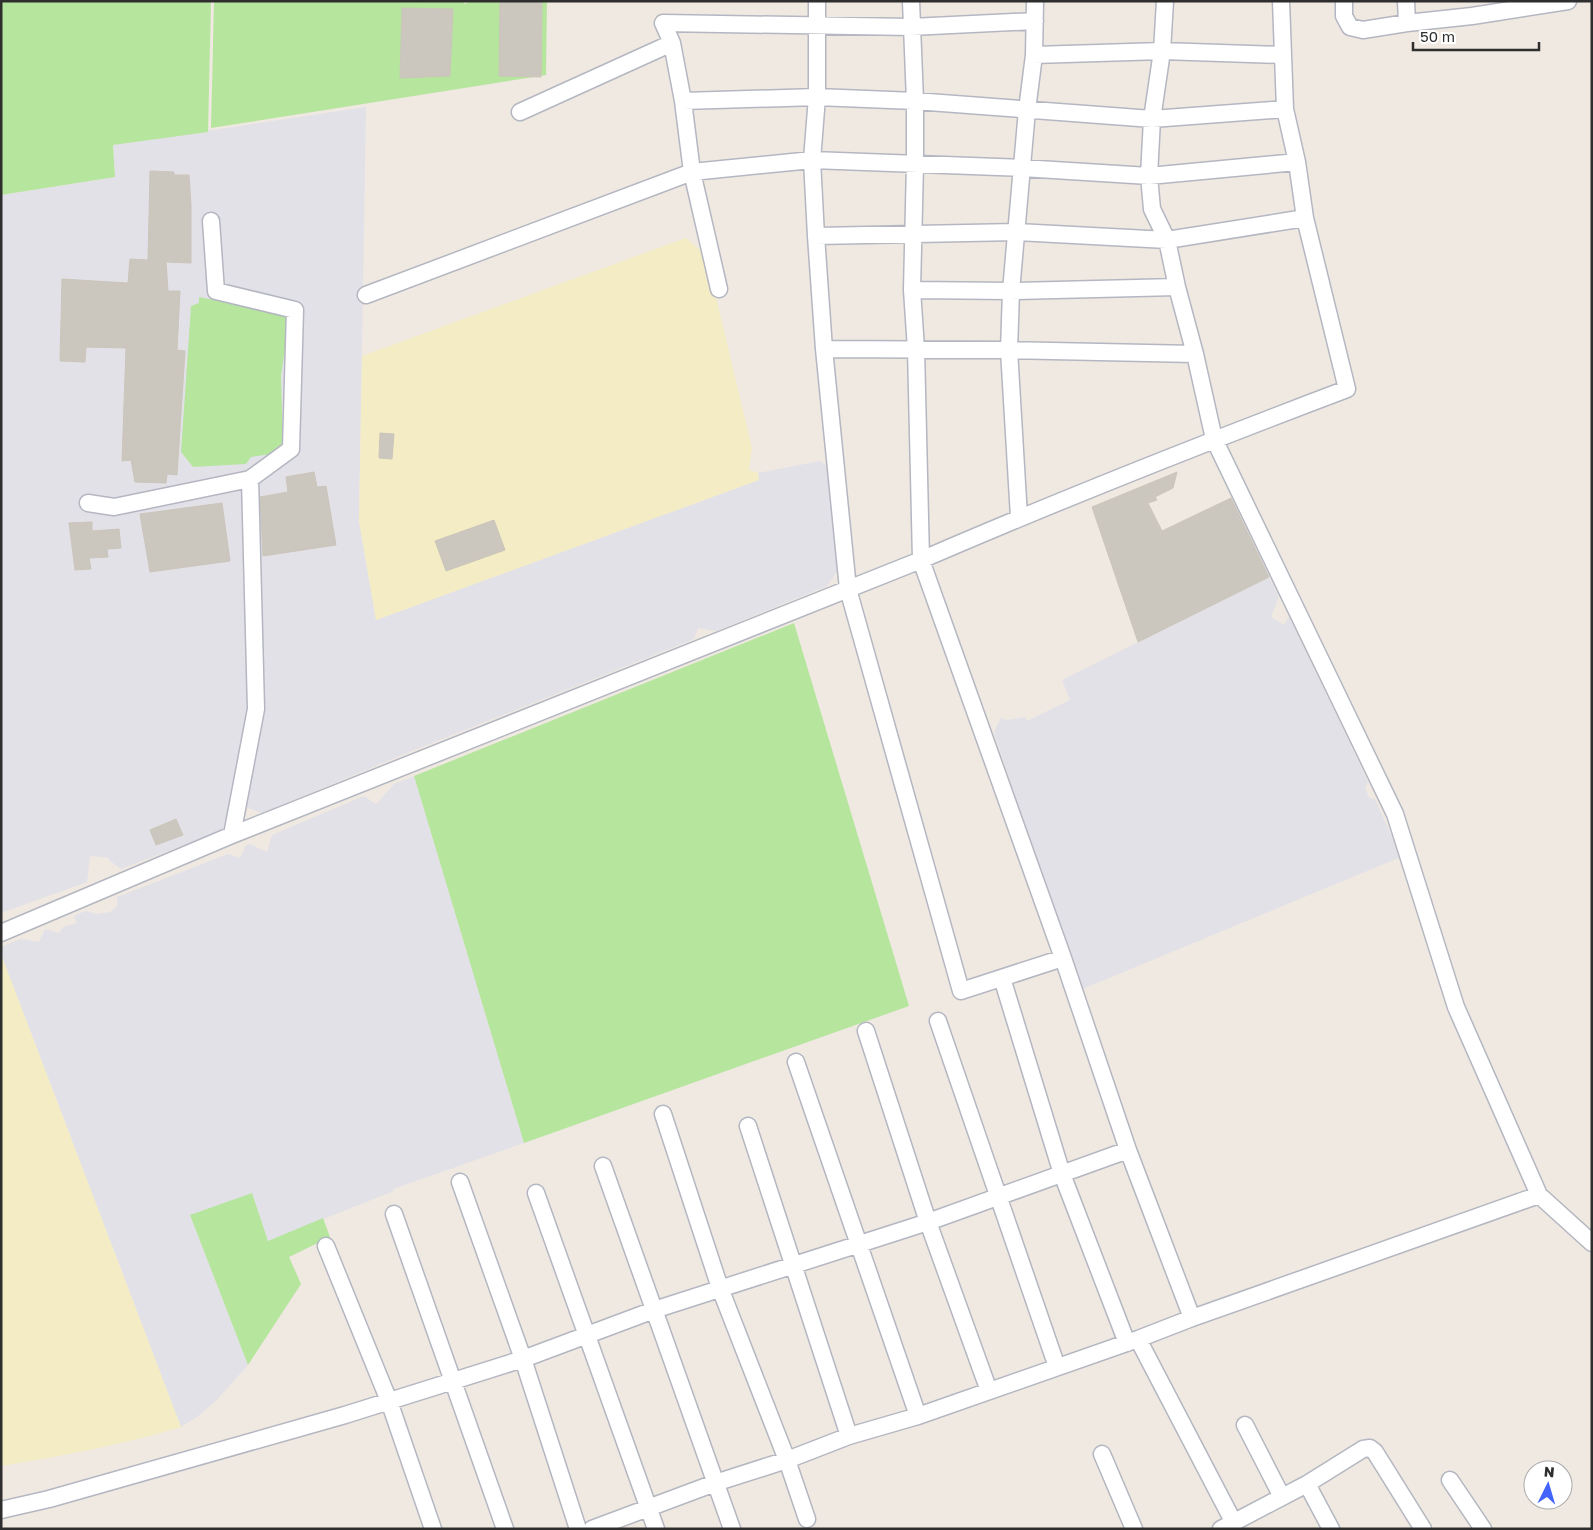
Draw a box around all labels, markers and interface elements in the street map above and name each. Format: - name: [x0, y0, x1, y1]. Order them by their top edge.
- scale bar: [1413, 20, 1539, 52]
- text: 50 m: [1420, 27, 1455, 45]
- north arrow: [1523, 1460, 1573, 1510]
- text: N: [1543, 1463, 1555, 1480]

